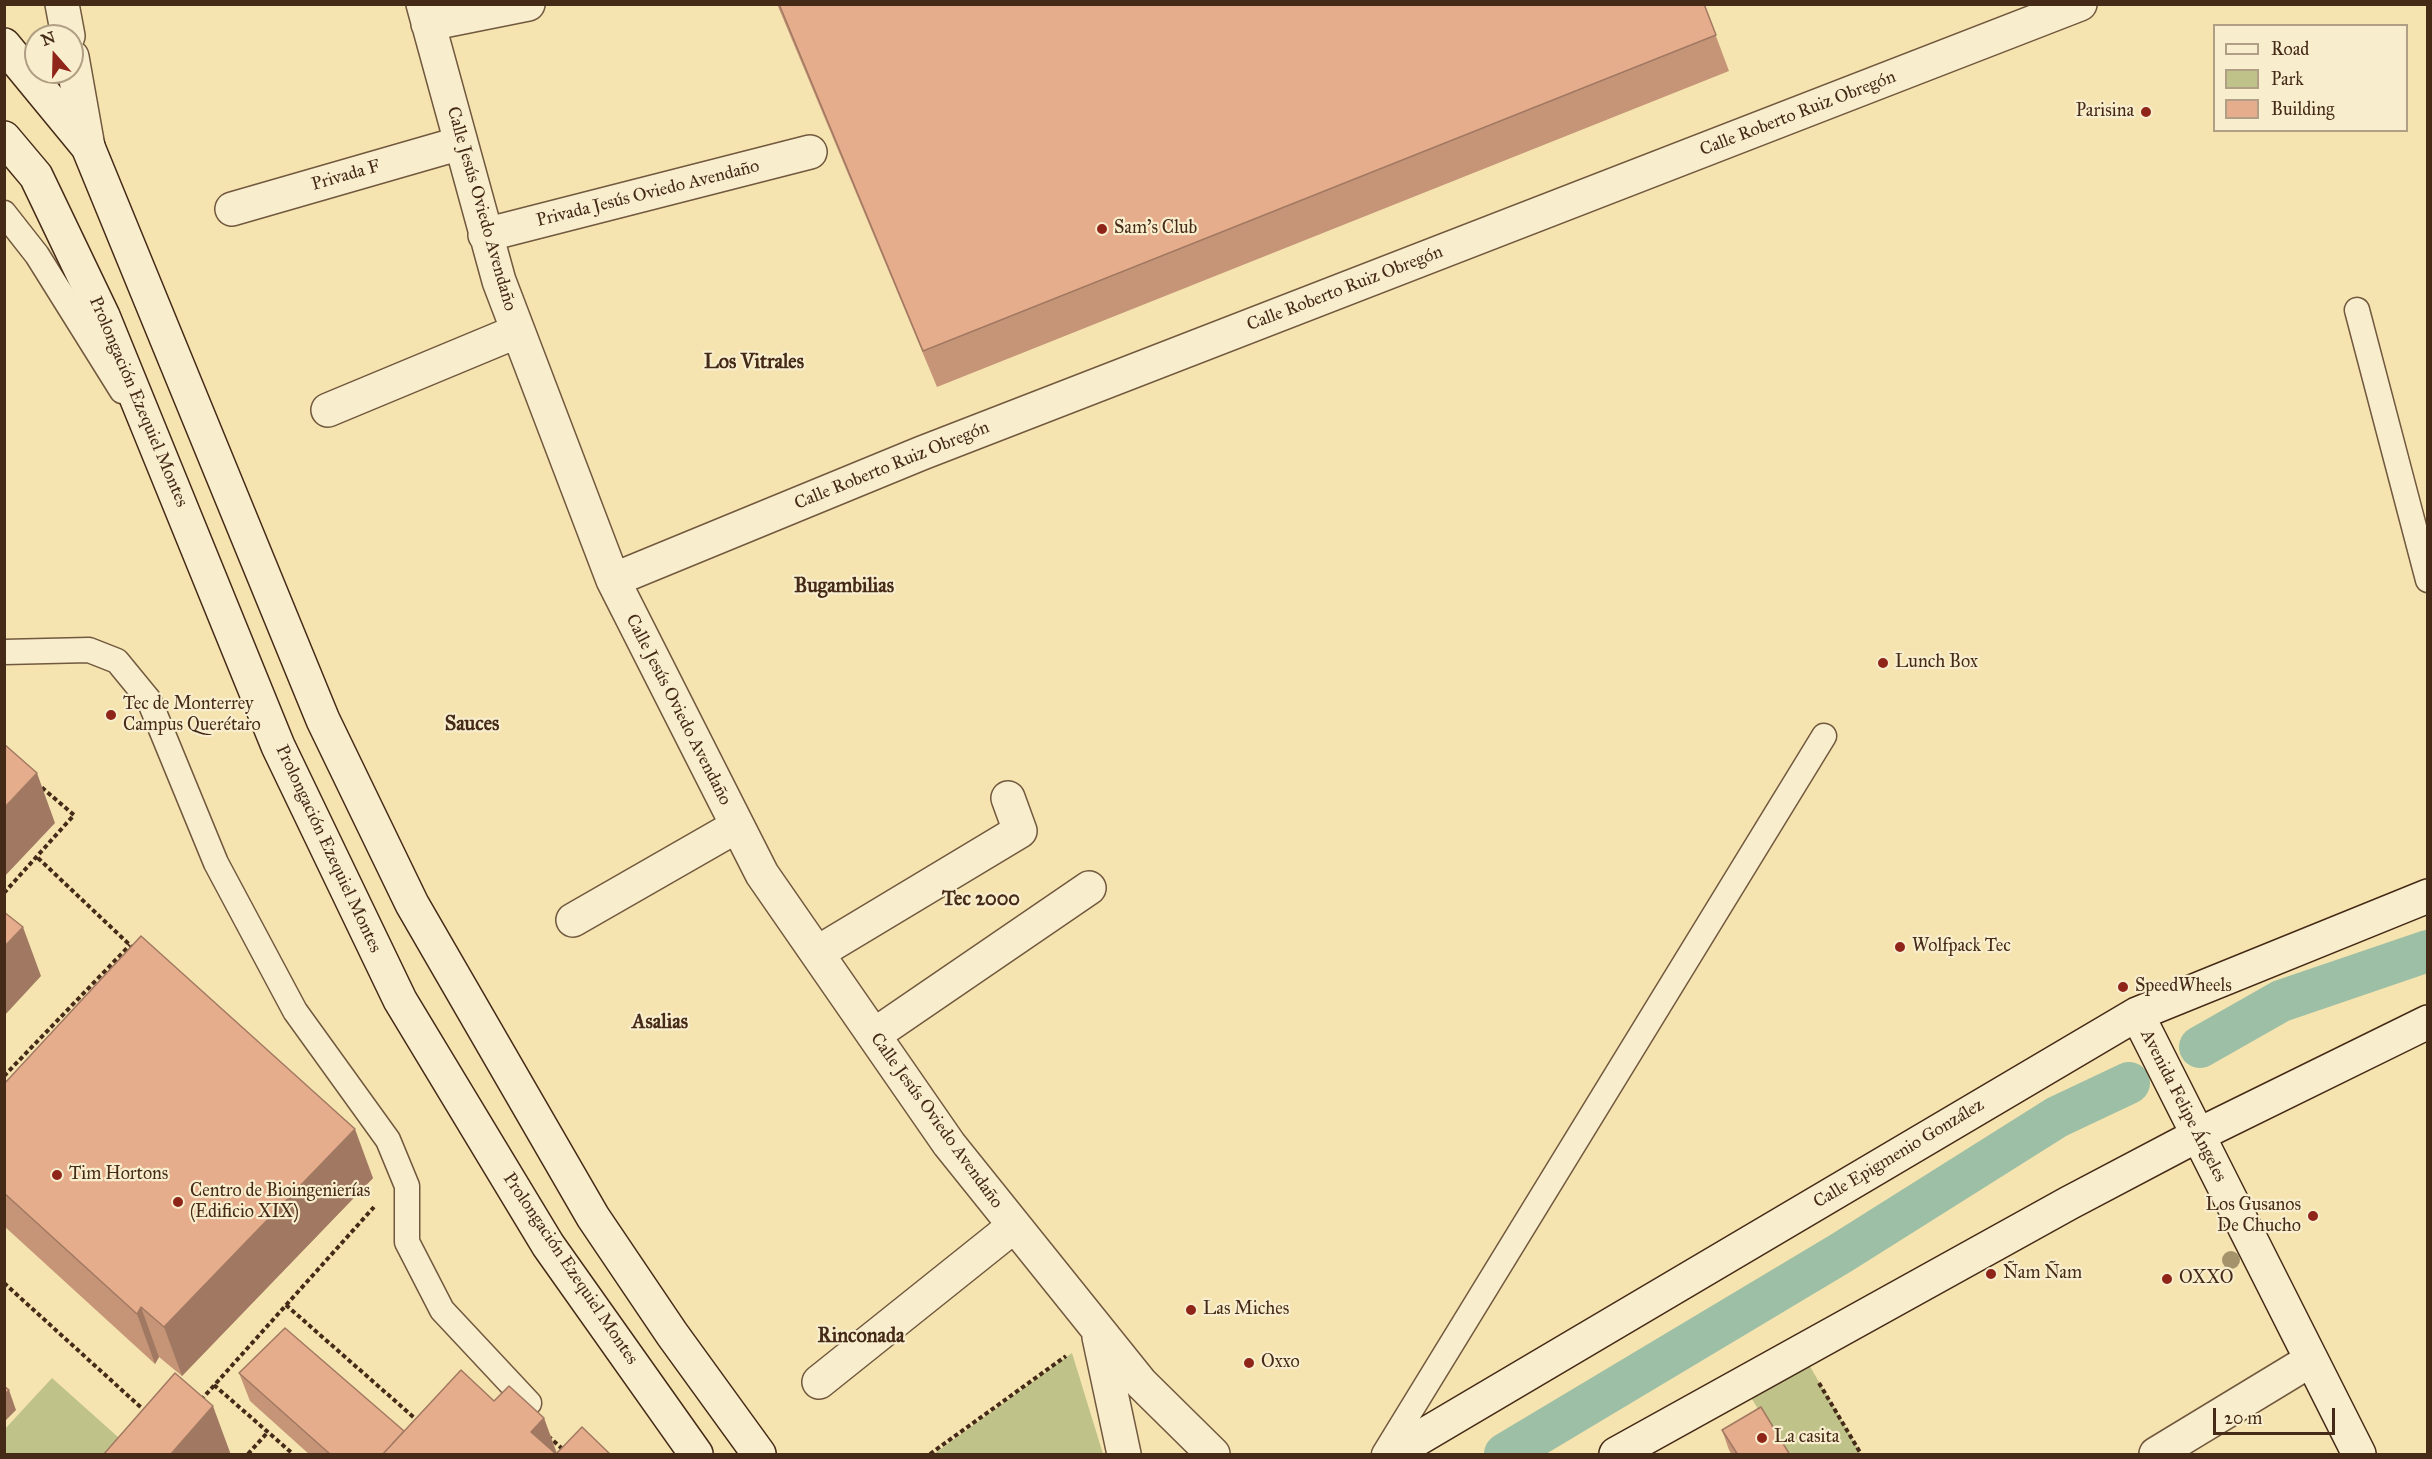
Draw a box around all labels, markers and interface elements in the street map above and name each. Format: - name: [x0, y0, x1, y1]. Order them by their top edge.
- north arrow: [24, 24, 84, 84]
- legend: [2213, 24, 2408, 132]
- text: N: [39, 27, 58, 50]
- text: Road: [2271, 38, 2309, 60]
- street label: Calle Roberto Ruiz Obregón: [1697, 67, 1899, 161]
- text: Park: [2271, 68, 2304, 90]
- text: Building: [2271, 98, 2334, 120]
- place label: Parisina: [2076, 101, 2134, 123]
- street label: Calle Jesús Oviedo Avendaño: [441, 104, 521, 314]
- marker: Parisina: [2139, 105, 2153, 119]
- street label: Privada F: [309, 156, 383, 196]
- street label: Privada Jesús Oviedo Avendaño: [534, 156, 762, 232]
- place label: Sam's Club: [1114, 218, 1197, 240]
- marker: Sam's Club: [1095, 222, 1109, 236]
- street label: Calle Roberto Ruiz Obregón: [1244, 242, 1446, 336]
- street label: Prolongación Ezequiel Montes: [84, 293, 192, 511]
- district label: Los Vitrales: [704, 351, 804, 375]
- street label: Calle Roberto Ruiz Obregón: [791, 417, 993, 515]
- district label: Bugambilias: [794, 575, 894, 599]
- street label: Calle Jesús Oviedo Avendaño: [620, 611, 736, 809]
- place label: Lunch Box: [1895, 652, 1978, 674]
- marker: Lunch Box: [1876, 656, 1890, 670]
- place label: Tec de Monterrey Campus Querétaro: [123, 694, 261, 736]
- marker: Tec de Monterrey Campus Querétaro: [104, 708, 118, 722]
- district label: Sauces: [445, 713, 499, 737]
- street label: Prolongación Ezequiel Montes: [270, 742, 386, 956]
- district label: Tec 2000: [942, 888, 1020, 912]
- place label: Wolfpack Tec: [1912, 936, 2011, 958]
- marker: Wolfpack Tec: [1893, 940, 1907, 954]
- place label: SpeedWheels: [2135, 976, 2232, 998]
- marker: SpeedWheels: [2116, 980, 2130, 994]
- district label: Asalias: [632, 1011, 688, 1035]
- street label: Avenida Felipe Ángeles: [2135, 1026, 2231, 1186]
- street label: Calle Jesús Oviedo Avendaño: [865, 1029, 1007, 1213]
- street label: Calle Epigmenio González: [1810, 1095, 1988, 1213]
- place label: Tim Hortons: [69, 1164, 168, 1186]
- marker: Tim Hortons: [50, 1168, 64, 1182]
- street label: Prolongación Ezequiel Montes: [498, 1169, 642, 1369]
- place label: Centro de Bioingenierías (Edificio XIX): [190, 1181, 370, 1224]
- marker: Centro de Bioingenierías (Edificio XIX): [171, 1195, 185, 1209]
- place label: Los Gusanos De Chucho: [2206, 1195, 2301, 1238]
- marker: Los Gusanos De Chucho: [2306, 1209, 2320, 1223]
- place label: Ñam Ñam: [2003, 1263, 2082, 1285]
- marker: Ñam Ñam: [1984, 1267, 1998, 1281]
- place label: OXXO: [2179, 1268, 2233, 1290]
- marker: OXXO: [2160, 1272, 2174, 1286]
- place label: Las Miches: [1203, 1299, 1289, 1321]
- marker: Las Miches: [1184, 1303, 1198, 1317]
- district label: Rinconada: [818, 1325, 904, 1349]
- place label: Oxxo: [1261, 1352, 1300, 1374]
- marker: Oxxo: [1242, 1356, 1256, 1370]
- scale bar: [2216, 1396, 2338, 1434]
- text: 20 m: [2224, 1407, 2262, 1429]
- place label: La casita: [1774, 1427, 1839, 1449]
- marker: La casita: [1755, 1431, 1769, 1445]

